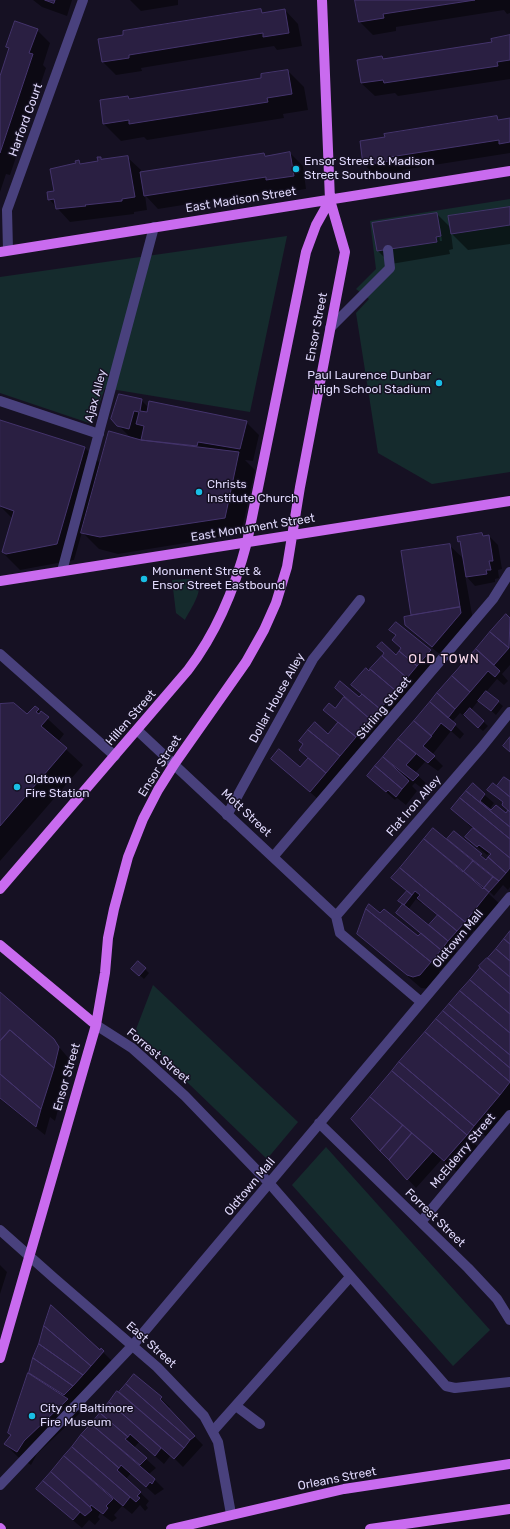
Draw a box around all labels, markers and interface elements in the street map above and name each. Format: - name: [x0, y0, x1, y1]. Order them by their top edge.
- street label: Harford Court: [6, 81, 46, 159]
- place label: Ensor Street & Madison Street Southbound: [304, 155, 434, 183]
- marker: Ensor Street & Madison Street Southbound: [291, 164, 301, 174]
- street label: East Madison Street: [185, 184, 297, 216]
- street label: Ensor Street: [303, 291, 331, 363]
- street label: Ajax Alley: [82, 368, 110, 424]
- place label: Paul Laurence Dunbar High School Stadium: [307, 369, 431, 397]
- marker: Paul Laurence Dunbar High School Stadium: [434, 378, 444, 388]
- place label: Christs Institute Church: [207, 478, 298, 506]
- marker: Christs Institute Church: [194, 487, 204, 497]
- street label: East Monument Street: [190, 511, 316, 545]
- place label: Monument Street & Ensor Street Eastbound: [152, 565, 285, 593]
- marker: Monument Street & Ensor Street Eastbound: [139, 574, 149, 584]
- street label: Dollar House Alley: [246, 651, 308, 745]
- district label: OLD TOWN: [408, 651, 480, 667]
- street label: Stirling Street: [354, 674, 414, 742]
- street label: Hillen Street: [103, 687, 159, 749]
- street label: Ensor Street: [135, 733, 185, 799]
- place label: Oldtown Fire Station: [25, 773, 89, 801]
- street label: Flat Iron Alley: [384, 773, 444, 839]
- marker: Oldtown Fire Station: [12, 782, 22, 792]
- street label: Mott Street: [218, 786, 274, 840]
- street label: Oldtown Mall: [430, 907, 486, 971]
- street label: Forrest Street: [124, 1025, 192, 1087]
- street label: Ensor Street: [50, 1041, 84, 1113]
- street label: McElderry Street: [427, 1111, 499, 1191]
- street label: Oldtown Mall: [222, 1155, 278, 1219]
- street label: Forrest Street: [402, 1186, 468, 1250]
- street label: East Street: [123, 1319, 179, 1371]
- place label: City of Baltimore Fire Museum: [40, 1402, 133, 1430]
- marker: City of Baltimore Fire Museum: [27, 1411, 37, 1421]
- street label: Orleans Street: [296, 1464, 378, 1494]

